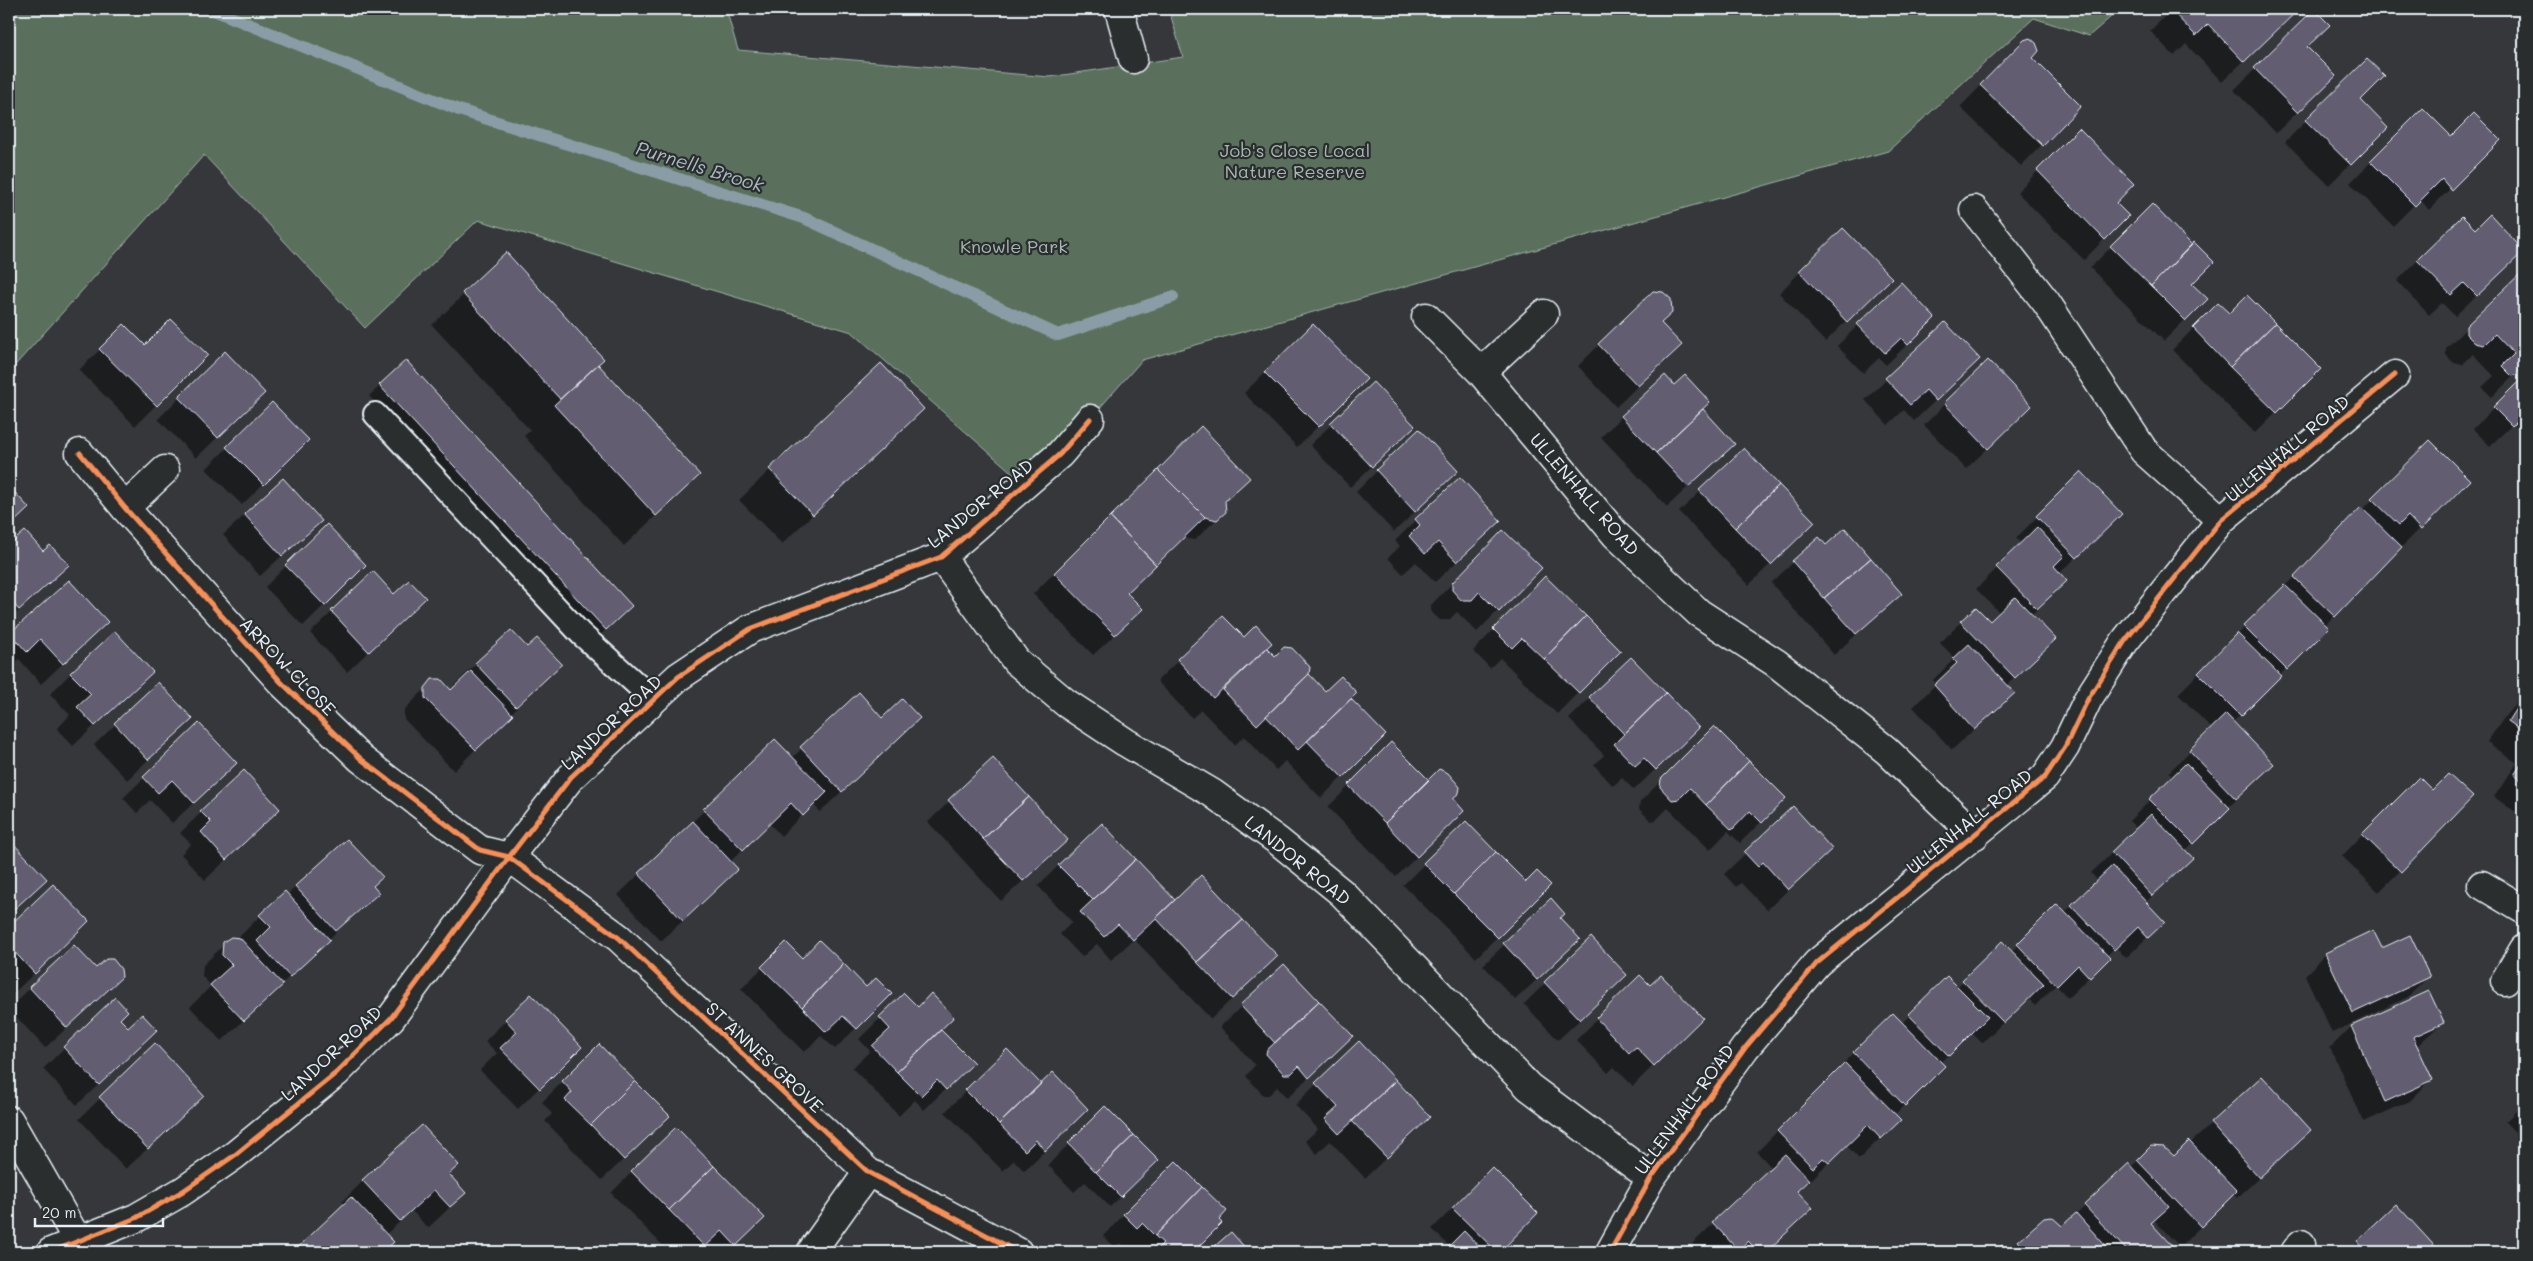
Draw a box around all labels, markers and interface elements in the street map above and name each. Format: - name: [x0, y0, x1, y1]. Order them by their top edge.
- water label: Purnells Brook: [633, 135, 768, 198]
- park label: Job's Close Local Nature Reserve: [1220, 138, 1370, 183]
- park label: Knowle Park: [960, 234, 1068, 258]
- street label: ULLENHALL ROAD: [2220, 389, 2354, 507]
- street label: ULLENHALL ROAD: [1525, 428, 1645, 560]
- street label: LANDOR ROAD: [922, 453, 1038, 553]
- street label: ARROW CLOSE: [235, 611, 341, 721]
- street label: LANDOR ROAD: [555, 669, 667, 775]
- street label: ULLENHALL ROAD: [1901, 763, 2037, 879]
- street label: LANDOR ROAD: [1240, 810, 1356, 910]
- street label: ST ANNES GROVE: [701, 996, 829, 1118]
- street label: LANDOR ROAD: [275, 1000, 387, 1106]
- street label: ULLENHALL ROAD: [1629, 1039, 1739, 1179]
- scale bar: [35, 1196, 162, 1228]
- text: 20 m: [42, 1202, 76, 1222]

